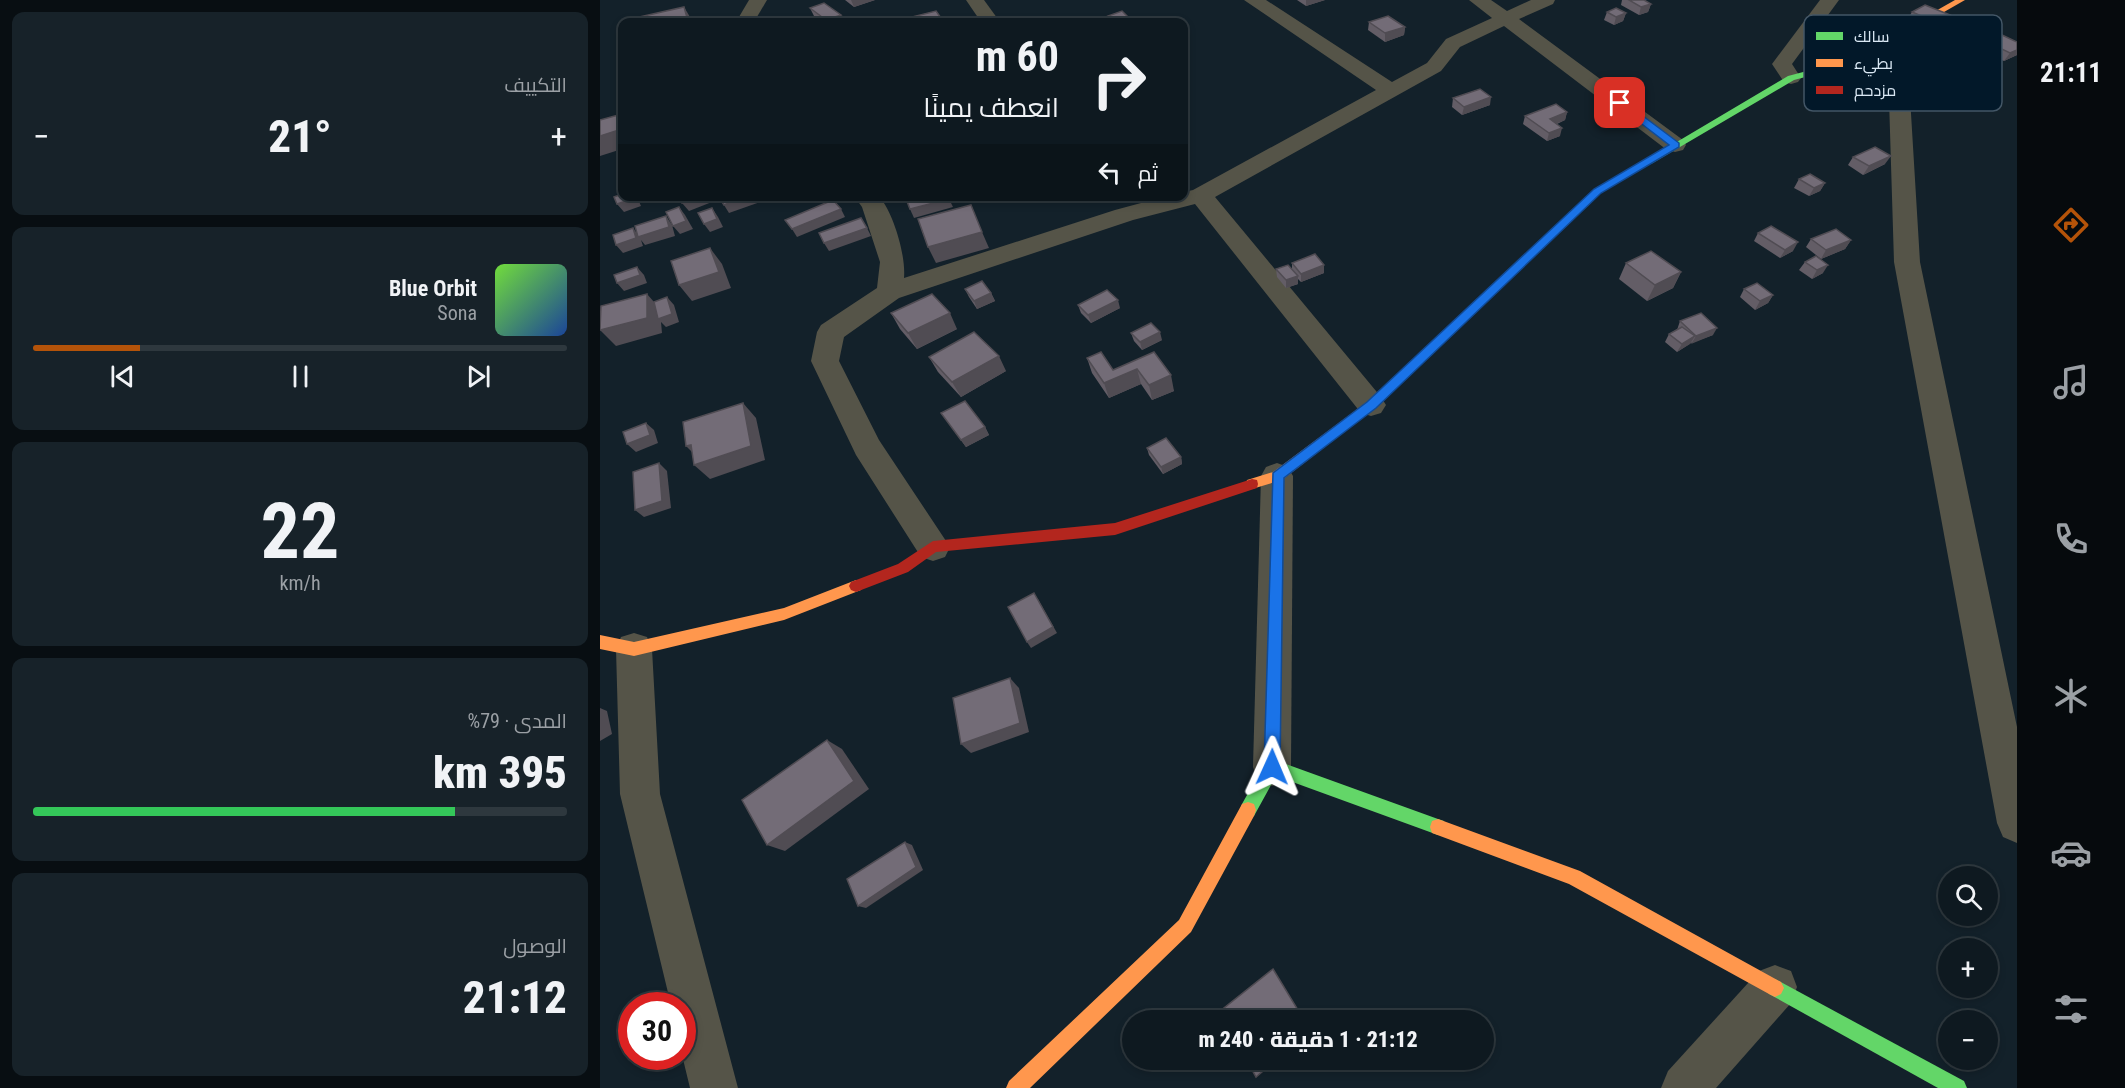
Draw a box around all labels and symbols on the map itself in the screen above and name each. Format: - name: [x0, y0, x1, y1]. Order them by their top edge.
- legend: [1804, 15, 2002, 111]
- text: سالك: [1854, 27, 1889, 46]
- text: بطيء: [1854, 54, 1893, 77]
- pin: [1594, 77, 1645, 128]
- text: مزدحم: [1854, 81, 1896, 102]
- position arrow: [1240, 735, 1304, 799]
- speed limit sign: 30: [618, 992, 696, 1070]

